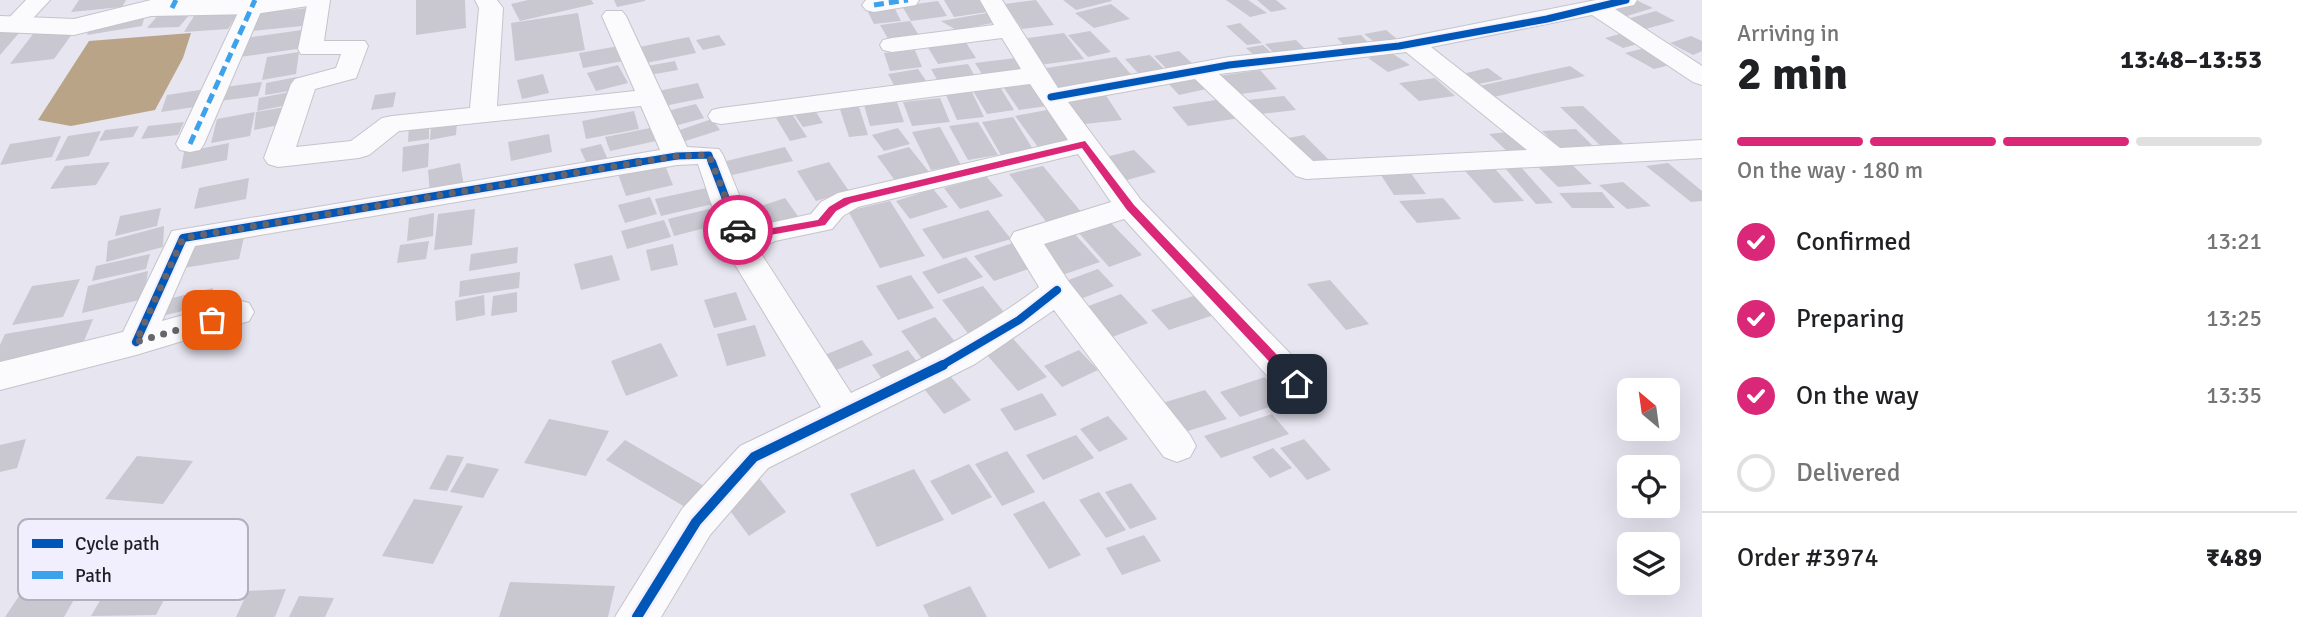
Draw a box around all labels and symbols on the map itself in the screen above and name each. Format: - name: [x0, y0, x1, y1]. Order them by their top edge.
- courier: [703, 195, 773, 265]
- pin: [182, 290, 242, 350]
- pin: [1267, 354, 1327, 414]
- north arrow: [1617, 378, 1680, 441]
- legend: [18, 519, 248, 600]
- text: Cycle path: [75, 532, 160, 556]
- text: Path: [75, 564, 112, 588]

